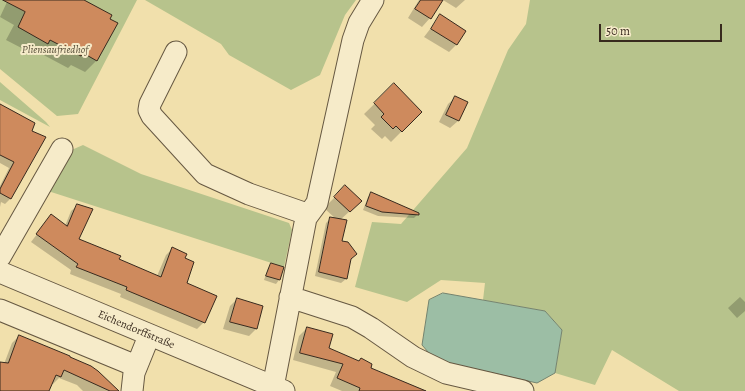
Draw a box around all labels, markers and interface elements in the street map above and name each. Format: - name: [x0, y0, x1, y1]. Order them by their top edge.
- scale bar: [601, 16, 724, 42]
- text: 50 m: [606, 23, 630, 39]
- park label: Pliensaufriedhof: [22, 43, 88, 57]
- street label: Eichendorffstraße: [96, 308, 176, 352]

